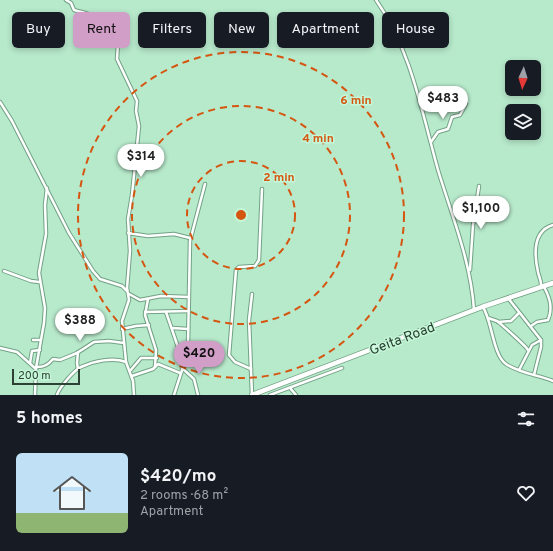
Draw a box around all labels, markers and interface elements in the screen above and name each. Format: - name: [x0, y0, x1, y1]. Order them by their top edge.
- chip: Buy: [12, 12, 65, 48]
- chip: Rent: [73, 12, 130, 48]
- chip: Filters: [138, 12, 206, 48]
- chip: New: [214, 12, 269, 48]
- chip: Apartment: [277, 12, 374, 48]
- chip: House: [382, 12, 449, 48]
- north arrow: [505, 60, 541, 96]
- map controls: [505, 60, 541, 140]
- pin: $483: [419, 86, 467, 120]
- text: $483: [427, 91, 459, 107]
- text: 6 min: [340, 93, 372, 109]
- button: layers: [505, 104, 541, 140]
- text: 4 min: [302, 131, 334, 147]
- pin: $314: [117, 144, 165, 178]
- text: $314: [126, 149, 156, 165]
- text: 2 min: [263, 170, 295, 186]
- pin: $1,100: [448, 196, 514, 230]
- text: $1,100: [462, 201, 500, 217]
- centre of rings: [234, 208, 248, 222]
- pin: $388: [56, 308, 104, 342]
- text: $388: [64, 313, 96, 329]
- street label: Geita Road: [367, 319, 438, 360]
- pin: $420: [175, 341, 223, 375]
- text: $420: [183, 346, 215, 362]
- scale bar: [12, 367, 80, 386]
- text: 200 m: [18, 369, 51, 383]
- text: 5 homes: [16, 408, 83, 430]
- icon: filters: [515, 408, 537, 430]
- text: $420/mo: [140, 466, 216, 488]
- icon: home: [48, 469, 96, 517]
- icon: heart: [515, 482, 537, 504]
- text: 2 rooms · 68 m²: [140, 488, 228, 504]
- text: Apartment: [140, 504, 203, 520]

